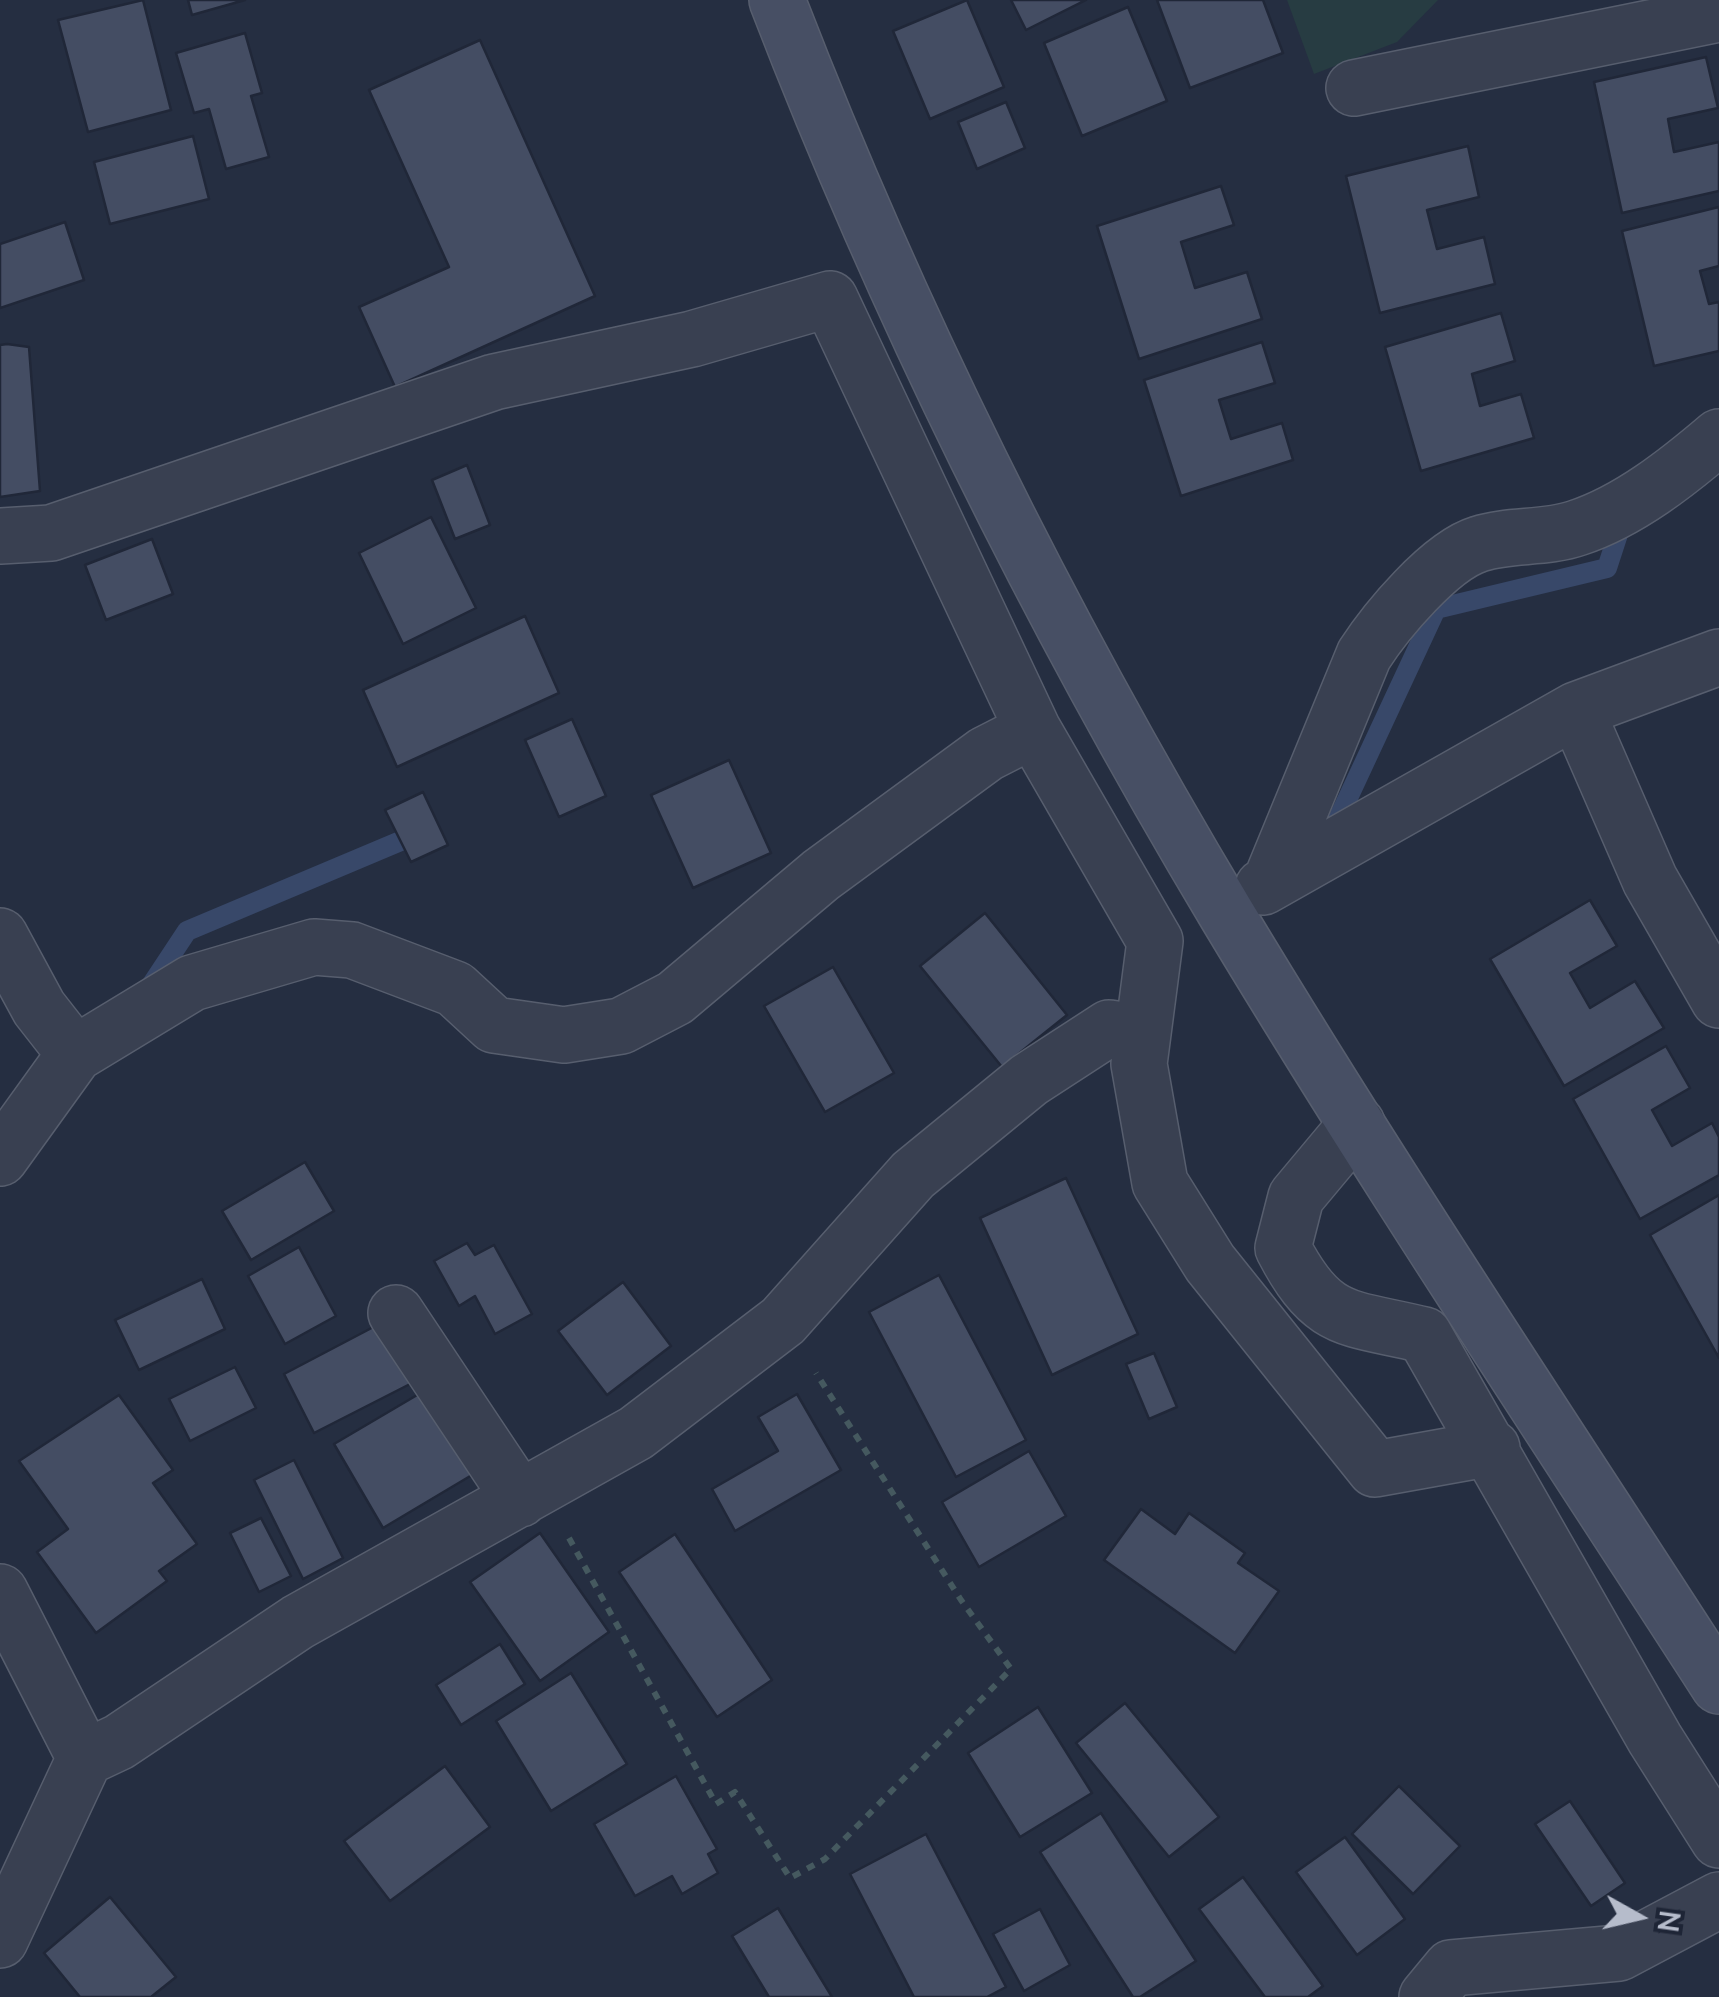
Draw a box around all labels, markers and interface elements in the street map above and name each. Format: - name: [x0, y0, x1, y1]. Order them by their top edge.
- north arrow: [1589, 1867, 1689, 1967]
- text: N: [1650, 1908, 1688, 1934]

